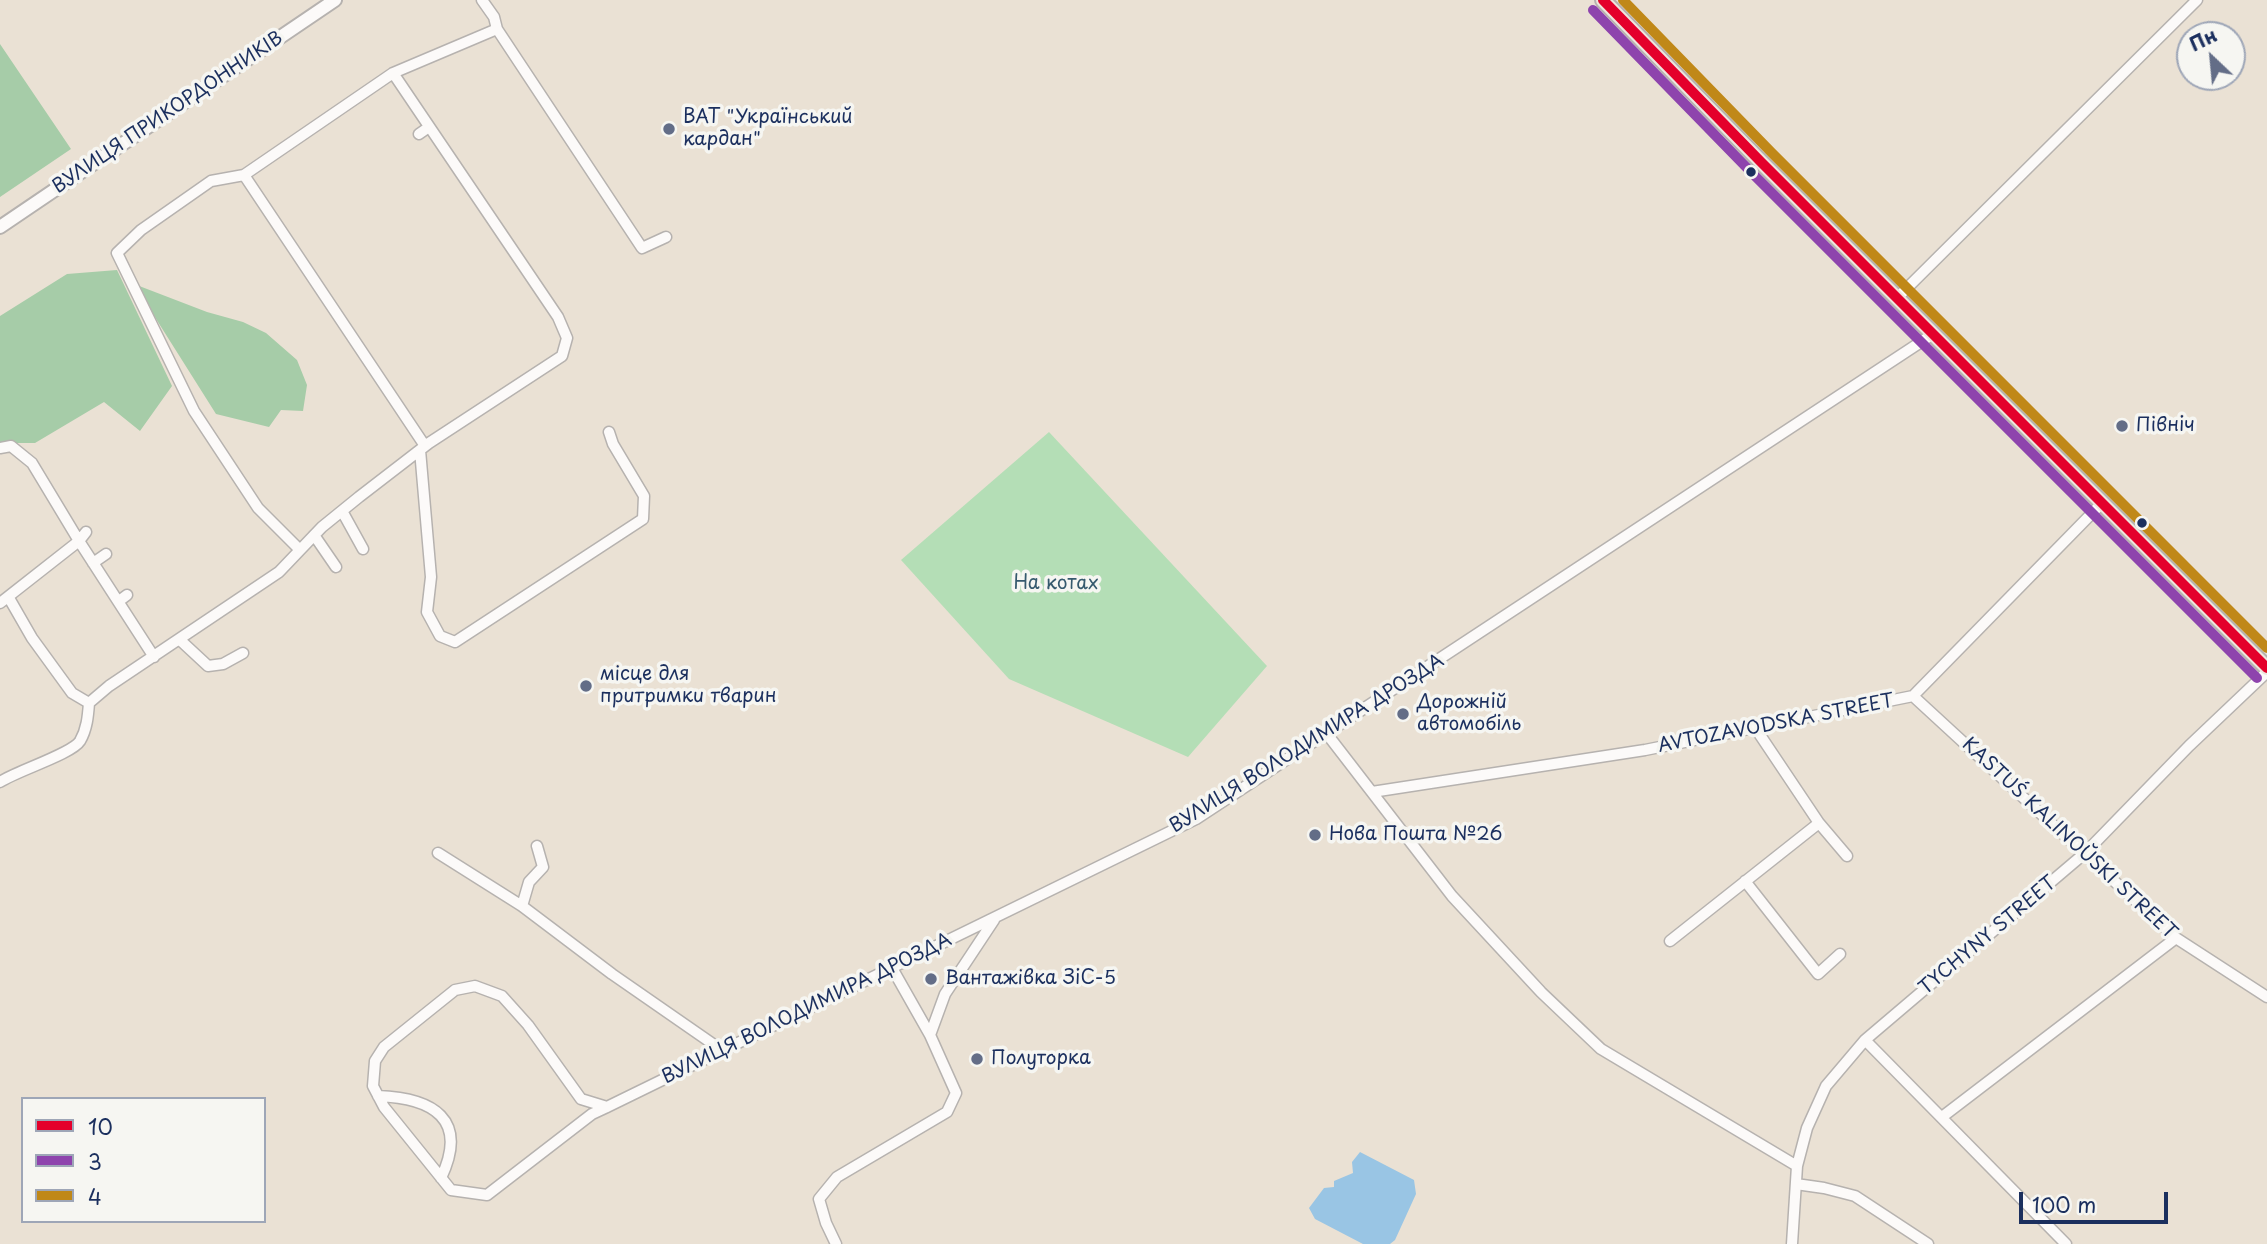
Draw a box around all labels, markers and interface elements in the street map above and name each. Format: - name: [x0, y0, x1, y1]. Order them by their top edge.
- text: Пн: [2184, 20, 2221, 58]
- north arrow: [2176, 21, 2246, 91]
- street label: ВУЛИЦЯ ПРИКОРДОННИКІВ: [48, 27, 288, 199]
- place label: ВАТ "Український кардан": [683, 107, 853, 151]
- marker: ВАТ "Український кардан": [661, 121, 677, 137]
- unlabelled marker: [1744, 165, 1758, 179]
- place label: Північ: [2136, 415, 2195, 437]
- marker: Північ: [2114, 418, 2130, 434]
- unlabelled marker: [2135, 516, 2149, 530]
- park label: На котах: [1013, 573, 1099, 595]
- street label: ВУЛИЦЯ ВОЛОДИМИРА ДРОЗДА: [1166, 650, 1448, 838]
- place label: місце для притримки тварин: [600, 664, 777, 708]
- marker: місце для притримки тварин: [578, 678, 594, 694]
- street label: AVTOZAVODSKA STREET: [1656, 690, 1896, 758]
- place label: Дорожній автомобіль: [1417, 692, 1521, 736]
- marker: Дорожній автомобіль: [1395, 706, 1411, 722]
- street label: KASTUŚ KALINOŬSKI STREET: [1957, 733, 2181, 945]
- place label: Нова Пошта №26: [1329, 824, 1502, 846]
- marker: Нова Пошта №26: [1307, 827, 1323, 843]
- street label: TYCHYNY STREET: [1915, 872, 2061, 1000]
- street label: ВУЛИЦЯ ВОЛОДИМИРА ДРОЗДА: [659, 929, 955, 1089]
- place label: Вантажівка ЗіС-5: [945, 968, 1116, 990]
- marker: Вантажівка ЗіС-5: [923, 971, 939, 987]
- place label: Полуторка: [991, 1048, 1091, 1070]
- marker: Полуторка: [969, 1051, 985, 1067]
- legend: [21, 1097, 266, 1223]
- text: 10: [88, 1110, 113, 1142]
- text: 3: [88, 1145, 102, 1177]
- scale bar: [2022, 1178, 2171, 1222]
- text: 4: [88, 1180, 102, 1212]
- text: 100 m: [2032, 1188, 2096, 1220]

